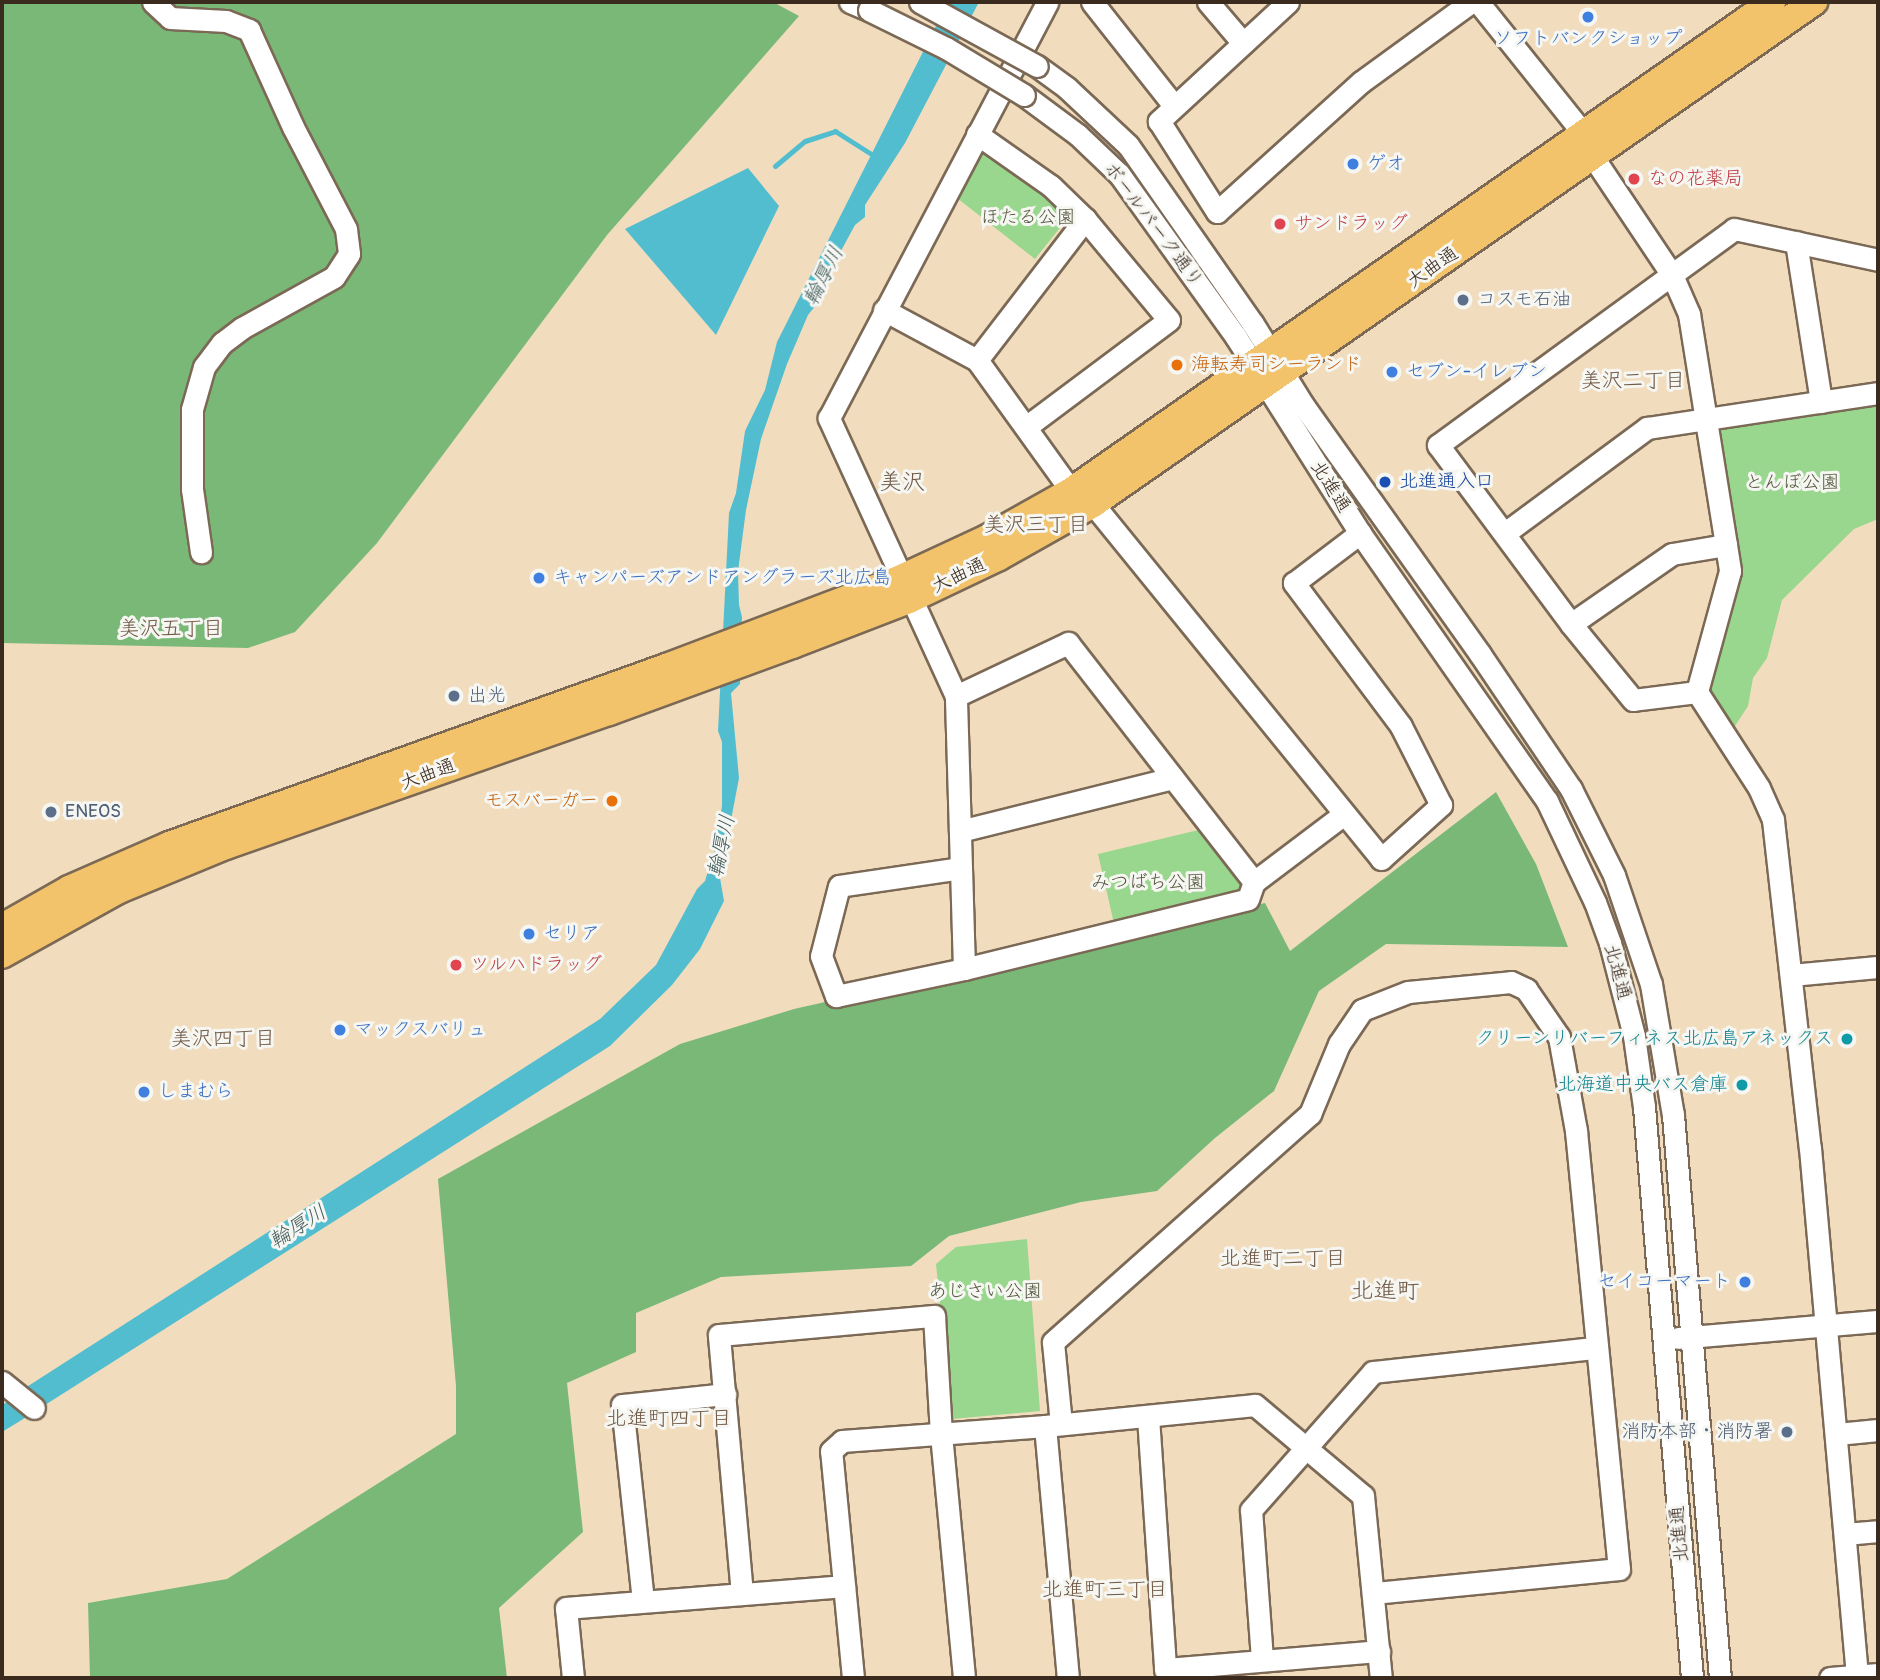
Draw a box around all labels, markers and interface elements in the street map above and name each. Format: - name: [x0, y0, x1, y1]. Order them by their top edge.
- marker: ソフトバンクショップ: [1580, 9, 1596, 25]
- place label: ソフトバンクショップ: [1493, 28, 1683, 50]
- place label: ゲオ: [1367, 153, 1405, 175]
- marker: ゲオ: [1345, 156, 1361, 172]
- street label: ボールパーク通り: [1098, 157, 1208, 293]
- place label: なの花薬局: [1648, 168, 1743, 190]
- marker: なの花薬局: [1626, 171, 1642, 187]
- park label: ほたる公園: [981, 207, 1075, 229]
- place label: サンドラッグ: [1294, 213, 1408, 235]
- marker: サンドラッグ: [1272, 216, 1288, 232]
- water label: 輪厚川: [798, 242, 850, 310]
- street label: 大曲通: [1403, 242, 1463, 294]
- place label: コスモ石油: [1477, 289, 1572, 311]
- marker: コスモ石油: [1455, 292, 1471, 308]
- place label: 海転寿司シーランド: [1191, 354, 1362, 376]
- marker: 海転寿司シーランド: [1169, 357, 1185, 373]
- place label: セブン-イレブン: [1406, 361, 1547, 383]
- marker: セブン-イレブン: [1384, 364, 1400, 380]
- district label: 美沢二丁目: [1581, 368, 1685, 394]
- street label: 北進通: [1305, 457, 1355, 517]
- district label: 美沢: [879, 468, 925, 496]
- place label: 北進通入口: [1399, 471, 1494, 493]
- park label: とんぼ公園: [1745, 472, 1839, 494]
- marker: 北進通入口: [1377, 474, 1393, 490]
- district label: 美沢三丁目: [984, 512, 1088, 538]
- street label: 大曲通: [928, 554, 990, 598]
- place label: キャンパーズアンドアングラーズ北広島: [553, 567, 895, 589]
- marker: キャンパーズアンドアングラーズ北広島: [531, 570, 547, 586]
- district label: 美沢五丁目: [119, 616, 223, 642]
- place label: 出光: [468, 685, 506, 707]
- marker: 出光: [446, 688, 462, 704]
- street label: 大曲通: [397, 755, 459, 795]
- place label: モスバーガー: [484, 790, 598, 812]
- marker: モスバーガー: [604, 793, 620, 809]
- place label: ENEOS: [65, 801, 121, 823]
- marker: ENEOS: [43, 804, 59, 820]
- water label: 輪厚川: [703, 813, 741, 879]
- park label: みつばち公園: [1091, 872, 1205, 894]
- place label: セリア: [543, 923, 600, 945]
- marker: セリア: [521, 926, 537, 942]
- street label: 北進通: [1599, 942, 1635, 1002]
- place label: ツルハドラッグ: [470, 954, 603, 976]
- marker: ツルハドラッグ: [448, 957, 464, 973]
- place label: マックスバリュ: [354, 1019, 487, 1041]
- marker: マックスバリュ: [332, 1022, 348, 1038]
- district label: 美沢四丁目: [171, 1026, 275, 1052]
- place label: クリーンリバーフィネス北広島アネックス: [1472, 1028, 1833, 1050]
- marker: クリーンリバーフィネス北広島アネックス: [1839, 1031, 1855, 1047]
- place label: 北海道中央バス倉庫: [1557, 1074, 1728, 1096]
- marker: 北海道中央バス倉庫: [1734, 1077, 1750, 1093]
- place label: しまむら: [158, 1081, 234, 1103]
- marker: しまむら: [136, 1084, 152, 1100]
- water label: 輪厚川: [265, 1200, 331, 1254]
- district label: 北進町二丁目: [1220, 1246, 1346, 1272]
- place label: セイコーマート: [1598, 1271, 1731, 1293]
- marker: セイコーマート: [1737, 1274, 1753, 1290]
- district label: 北進町: [1351, 1277, 1419, 1305]
- park label: あじさい公園: [928, 1281, 1042, 1303]
- district label: 北進町四丁目: [606, 1406, 732, 1432]
- place label: 消防本部・消防署: [1621, 1421, 1773, 1443]
- marker: 消防本部・消防署: [1779, 1424, 1795, 1440]
- street label: 北進通: [1666, 1505, 1694, 1563]
- district label: 北進町三丁目: [1042, 1577, 1168, 1603]

